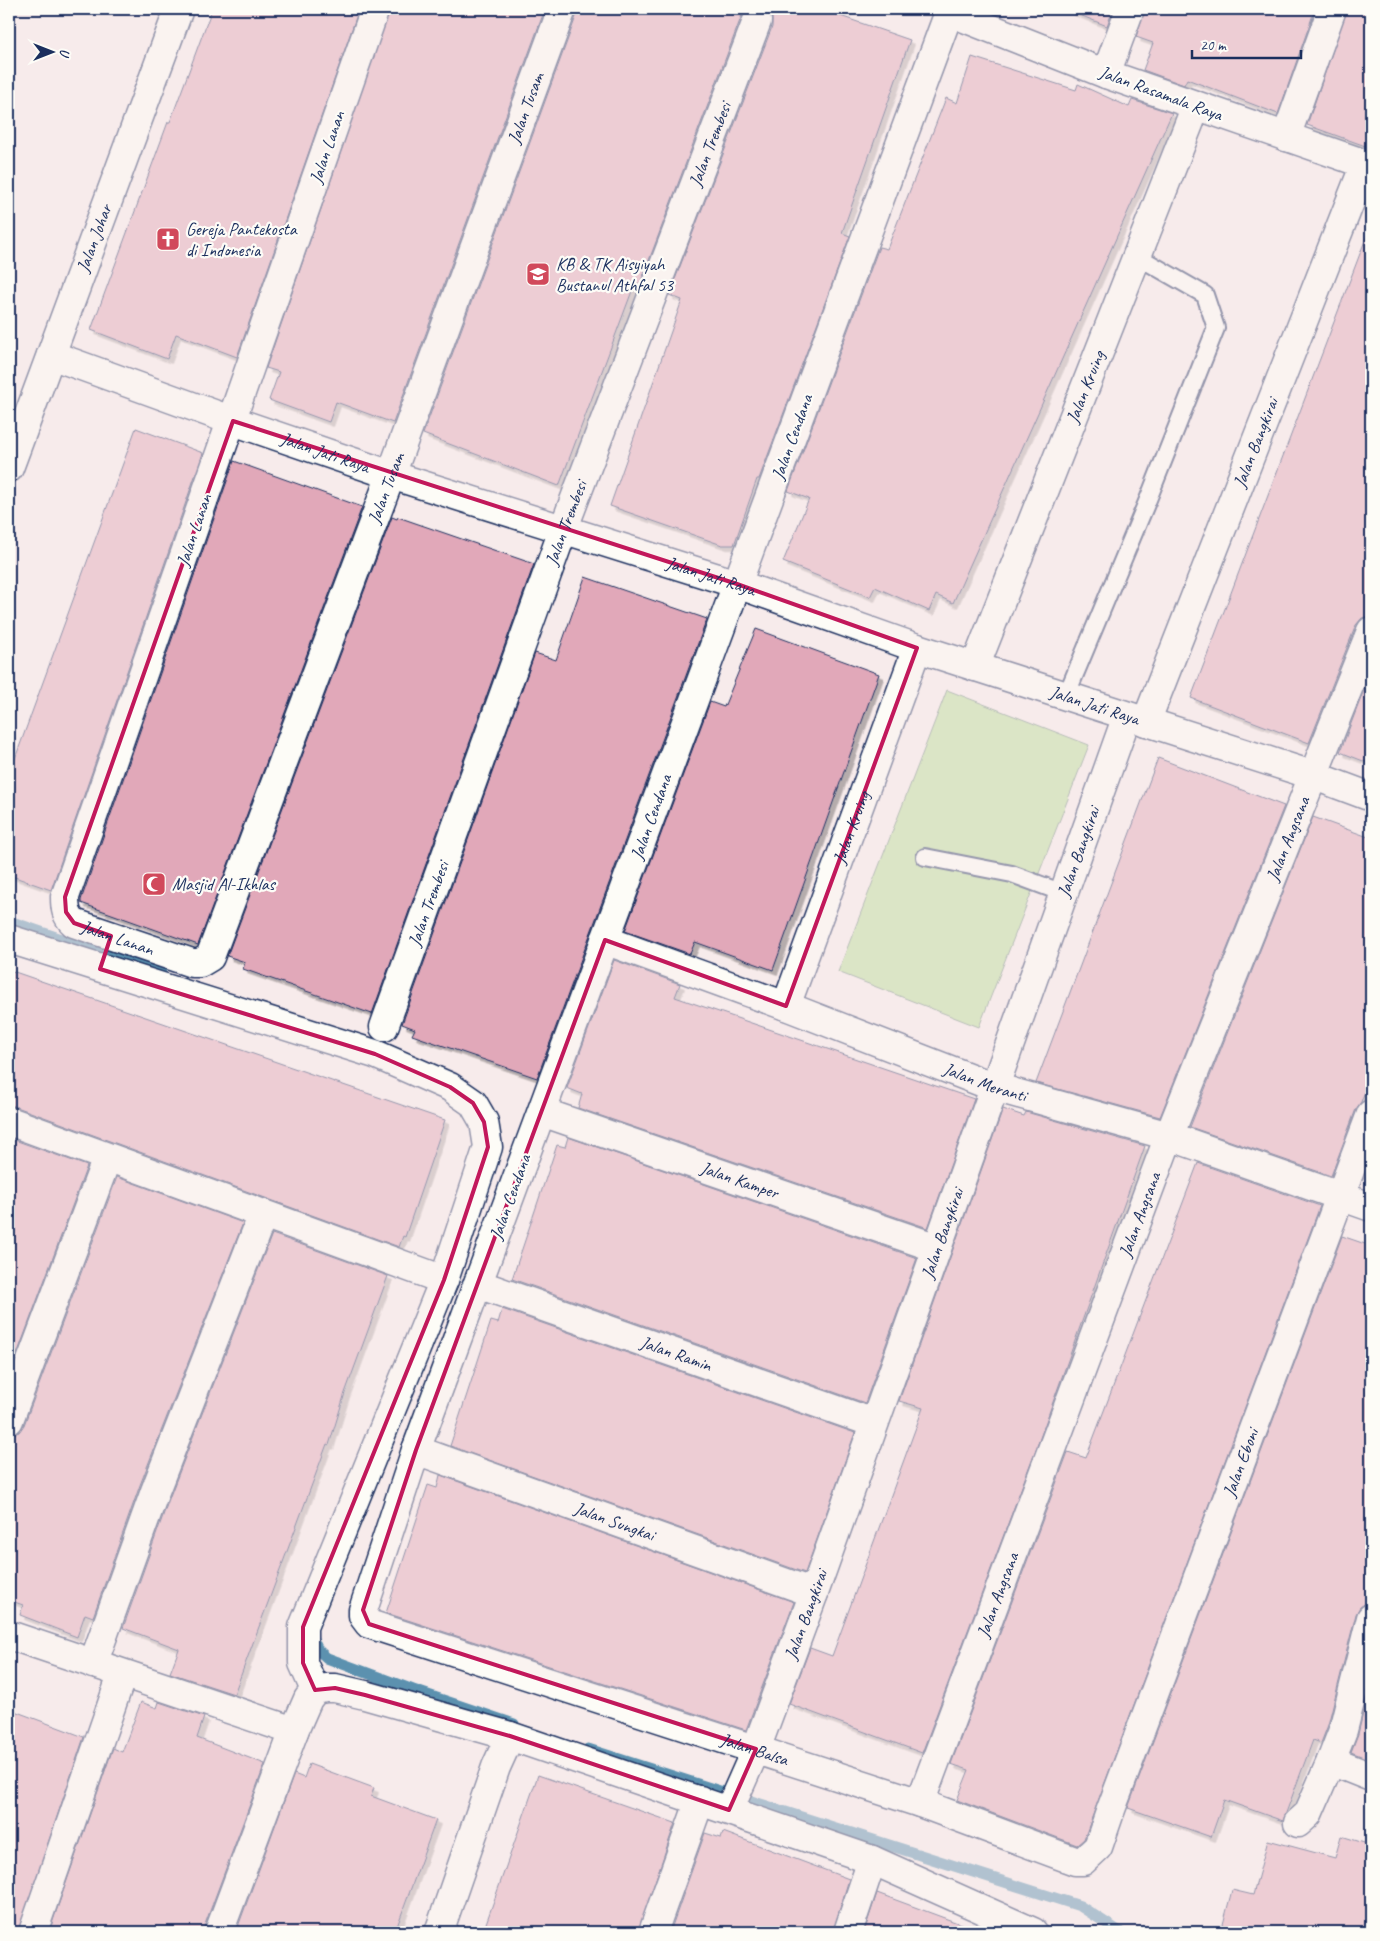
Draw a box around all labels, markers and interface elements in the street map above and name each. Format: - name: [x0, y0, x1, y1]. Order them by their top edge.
- north arrow: [28, 28, 78, 78]
- scale bar: [1192, 28, 1301, 60]
- text: 20 m: [1200, 36, 1227, 55]
- text: U: [56, 49, 73, 59]
- street label: Jalan Rasamala Raya: [1096, 60, 1227, 126]
- street label: Jalan Tusam: [502, 68, 549, 147]
- street label: Jalan Trembesi: [684, 97, 737, 191]
- street label: Jalan Lanan: [304, 107, 350, 187]
- street label: Jalan Johar: [71, 199, 117, 276]
- place label: Gereja Pantekosta di Indonesia: [186, 218, 298, 261]
- church icon: Gereja Pantekosta di Indonesia: [155, 226, 181, 252]
- place label: KB & TK Aisyiyah Bustanul Athfal 53: [556, 253, 675, 296]
- school or university icon: KB & TK Aisyiyah Bustanul Athfal 53: [525, 261, 551, 287]
- street label: Jalan Kruing: [1061, 346, 1110, 427]
- street label: Jalan Cendana: [766, 390, 818, 483]
- street label: Jalan Bangkirai: [1228, 392, 1284, 491]
- street label: Jalan Jati Raya: [277, 427, 374, 478]
- street label: Jalan Tusam: [362, 448, 410, 527]
- street label: Jalan Trembesi: [540, 475, 593, 569]
- street label: Jalan Lanan: [171, 490, 217, 570]
- street label: Jalan Jati Raya: [663, 551, 760, 601]
- street label: Jalan Jati Raya: [1047, 680, 1143, 730]
- street label: Jalan Cendana: [625, 770, 677, 863]
- street label: Jalan Kruing: [828, 787, 875, 868]
- street label: Jalan Angsana: [1261, 792, 1315, 885]
- street label: Jalan Bangkirai: [1052, 801, 1106, 901]
- street label: Jalan Trembesi: [403, 856, 455, 950]
- mosque icon: Masjid Al-Ikhlas: [141, 871, 167, 897]
- place label: Masjid Al-Ikhlas: [172, 873, 277, 895]
- street label: Jalan Lanan: [77, 915, 157, 961]
- street label: Jalan Meranti: [940, 1057, 1032, 1107]
- street label: Jalan Cendana: [484, 1150, 536, 1243]
- street label: Jalan Kamper: [697, 1156, 783, 1204]
- street label: Jalan Angsana: [1113, 1168, 1166, 1261]
- street label: Jalan Bangkirai: [916, 1183, 969, 1282]
- street label: Jalan Ramin: [637, 1331, 715, 1376]
- street label: Jalan Eboni: [1218, 1423, 1264, 1501]
- street label: Jalan Sungkai: [571, 1497, 660, 1547]
- street label: Jalan Angsana: [971, 1548, 1024, 1641]
- street label: Jalan Bangkirai: [779, 1564, 833, 1664]
- street label: Jalan Balsa: [717, 1728, 792, 1771]

